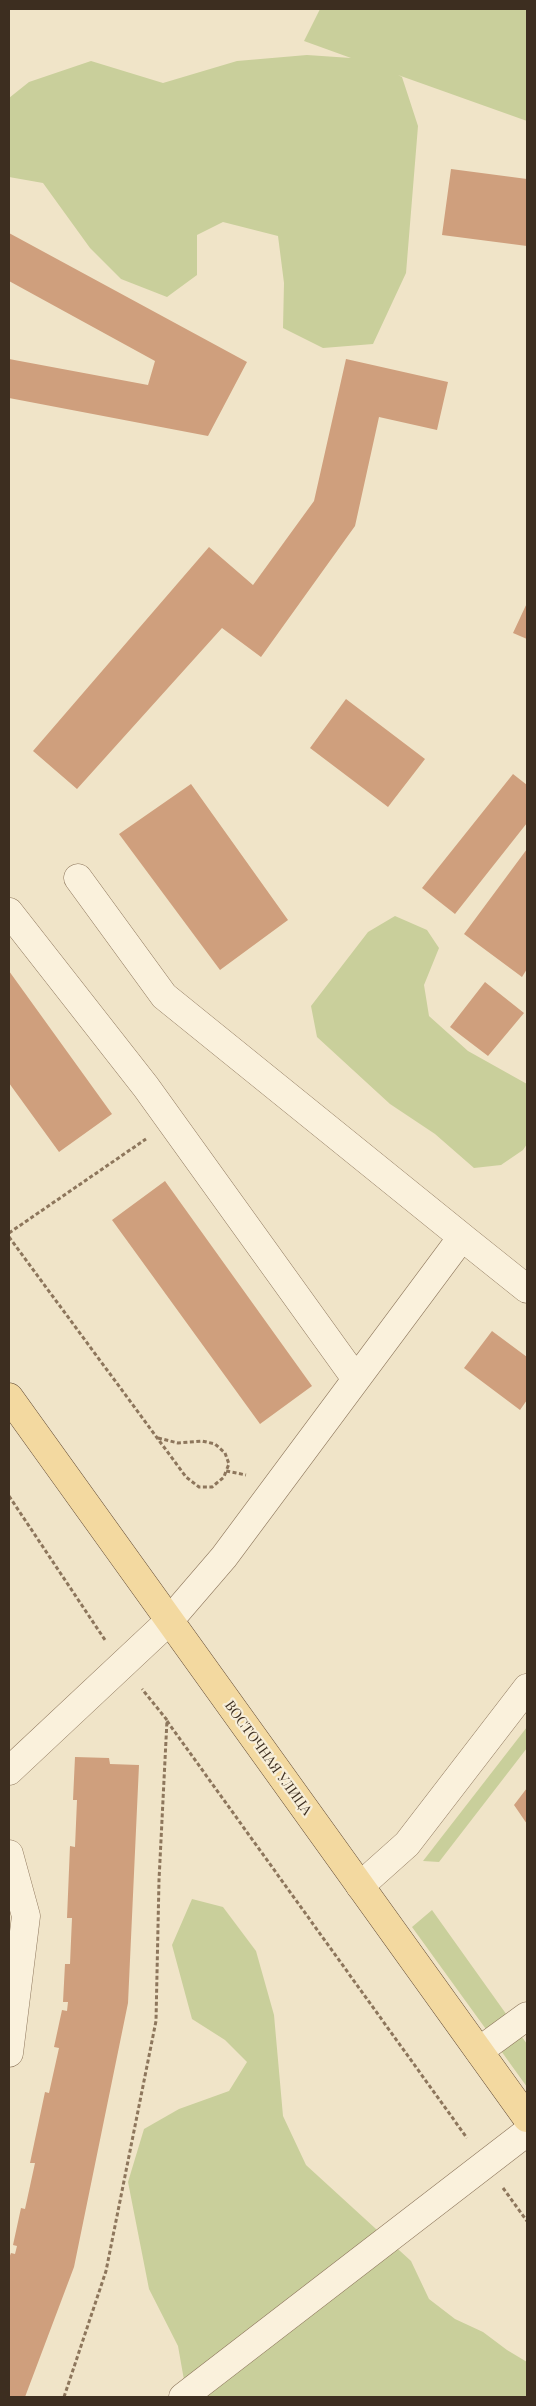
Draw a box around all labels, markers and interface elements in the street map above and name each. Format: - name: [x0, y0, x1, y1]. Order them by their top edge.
- street label: ВОСТОЧНАЯ УЛИЦА: [221, 1698, 315, 1818]

